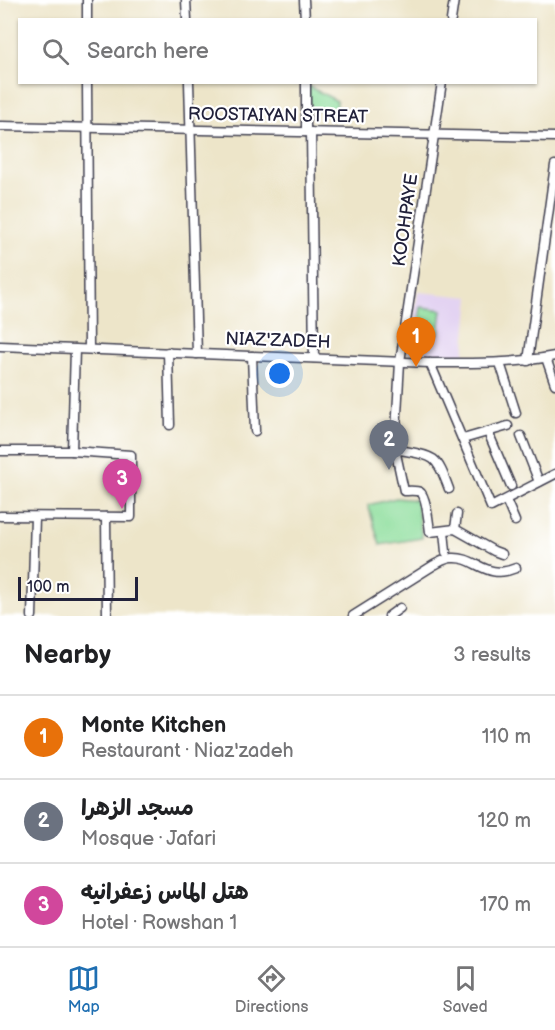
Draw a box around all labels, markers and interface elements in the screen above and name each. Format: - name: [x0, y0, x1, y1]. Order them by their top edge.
- search box: [18, 18, 537, 84]
- icon: search: [39, 35, 72, 68]
- text: Search here: [87, 38, 209, 65]
- street label: ROOSTAIYAN STREAT: [188, 103, 368, 128]
- street label: KOOHPAYE: [389, 172, 422, 268]
- pin: 1: [396, 318, 436, 367]
- street label: NIAZ'ZADEH: [225, 328, 331, 353]
- your location: [265, 359, 294, 388]
- pin: 2: [370, 420, 408, 470]
- pin: 3: [102, 460, 142, 509]
- scale bar: [18, 574, 138, 602]
- text: 100 m: [27, 578, 70, 597]
- text: Nearby: [24, 640, 111, 671]
- text: 3 results: [453, 643, 531, 667]
- text: Monte Kitchen: [81, 712, 226, 739]
- text: 1: [39, 725, 48, 749]
- text: 110 m: [482, 725, 531, 749]
- text: Restaurant · Niaz'zadeh: [81, 739, 294, 763]
- text: مسجد الزهرا: [81, 795, 194, 822]
- text: 2: [38, 809, 49, 833]
- text: 120 m: [478, 809, 531, 833]
- text: Mosque · Jafari: [81, 827, 216, 851]
- text: هتل الماس زعفرانیه: [81, 879, 249, 906]
- text: 3: [38, 893, 49, 917]
- text: 170 m: [480, 893, 531, 917]
- text: Hotel · Rowshan 1: [81, 911, 237, 935]
- tab: Map: [67, 962, 100, 1017]
- tab: Directions: [235, 962, 308, 1017]
- tab: Saved: [443, 962, 488, 1017]

